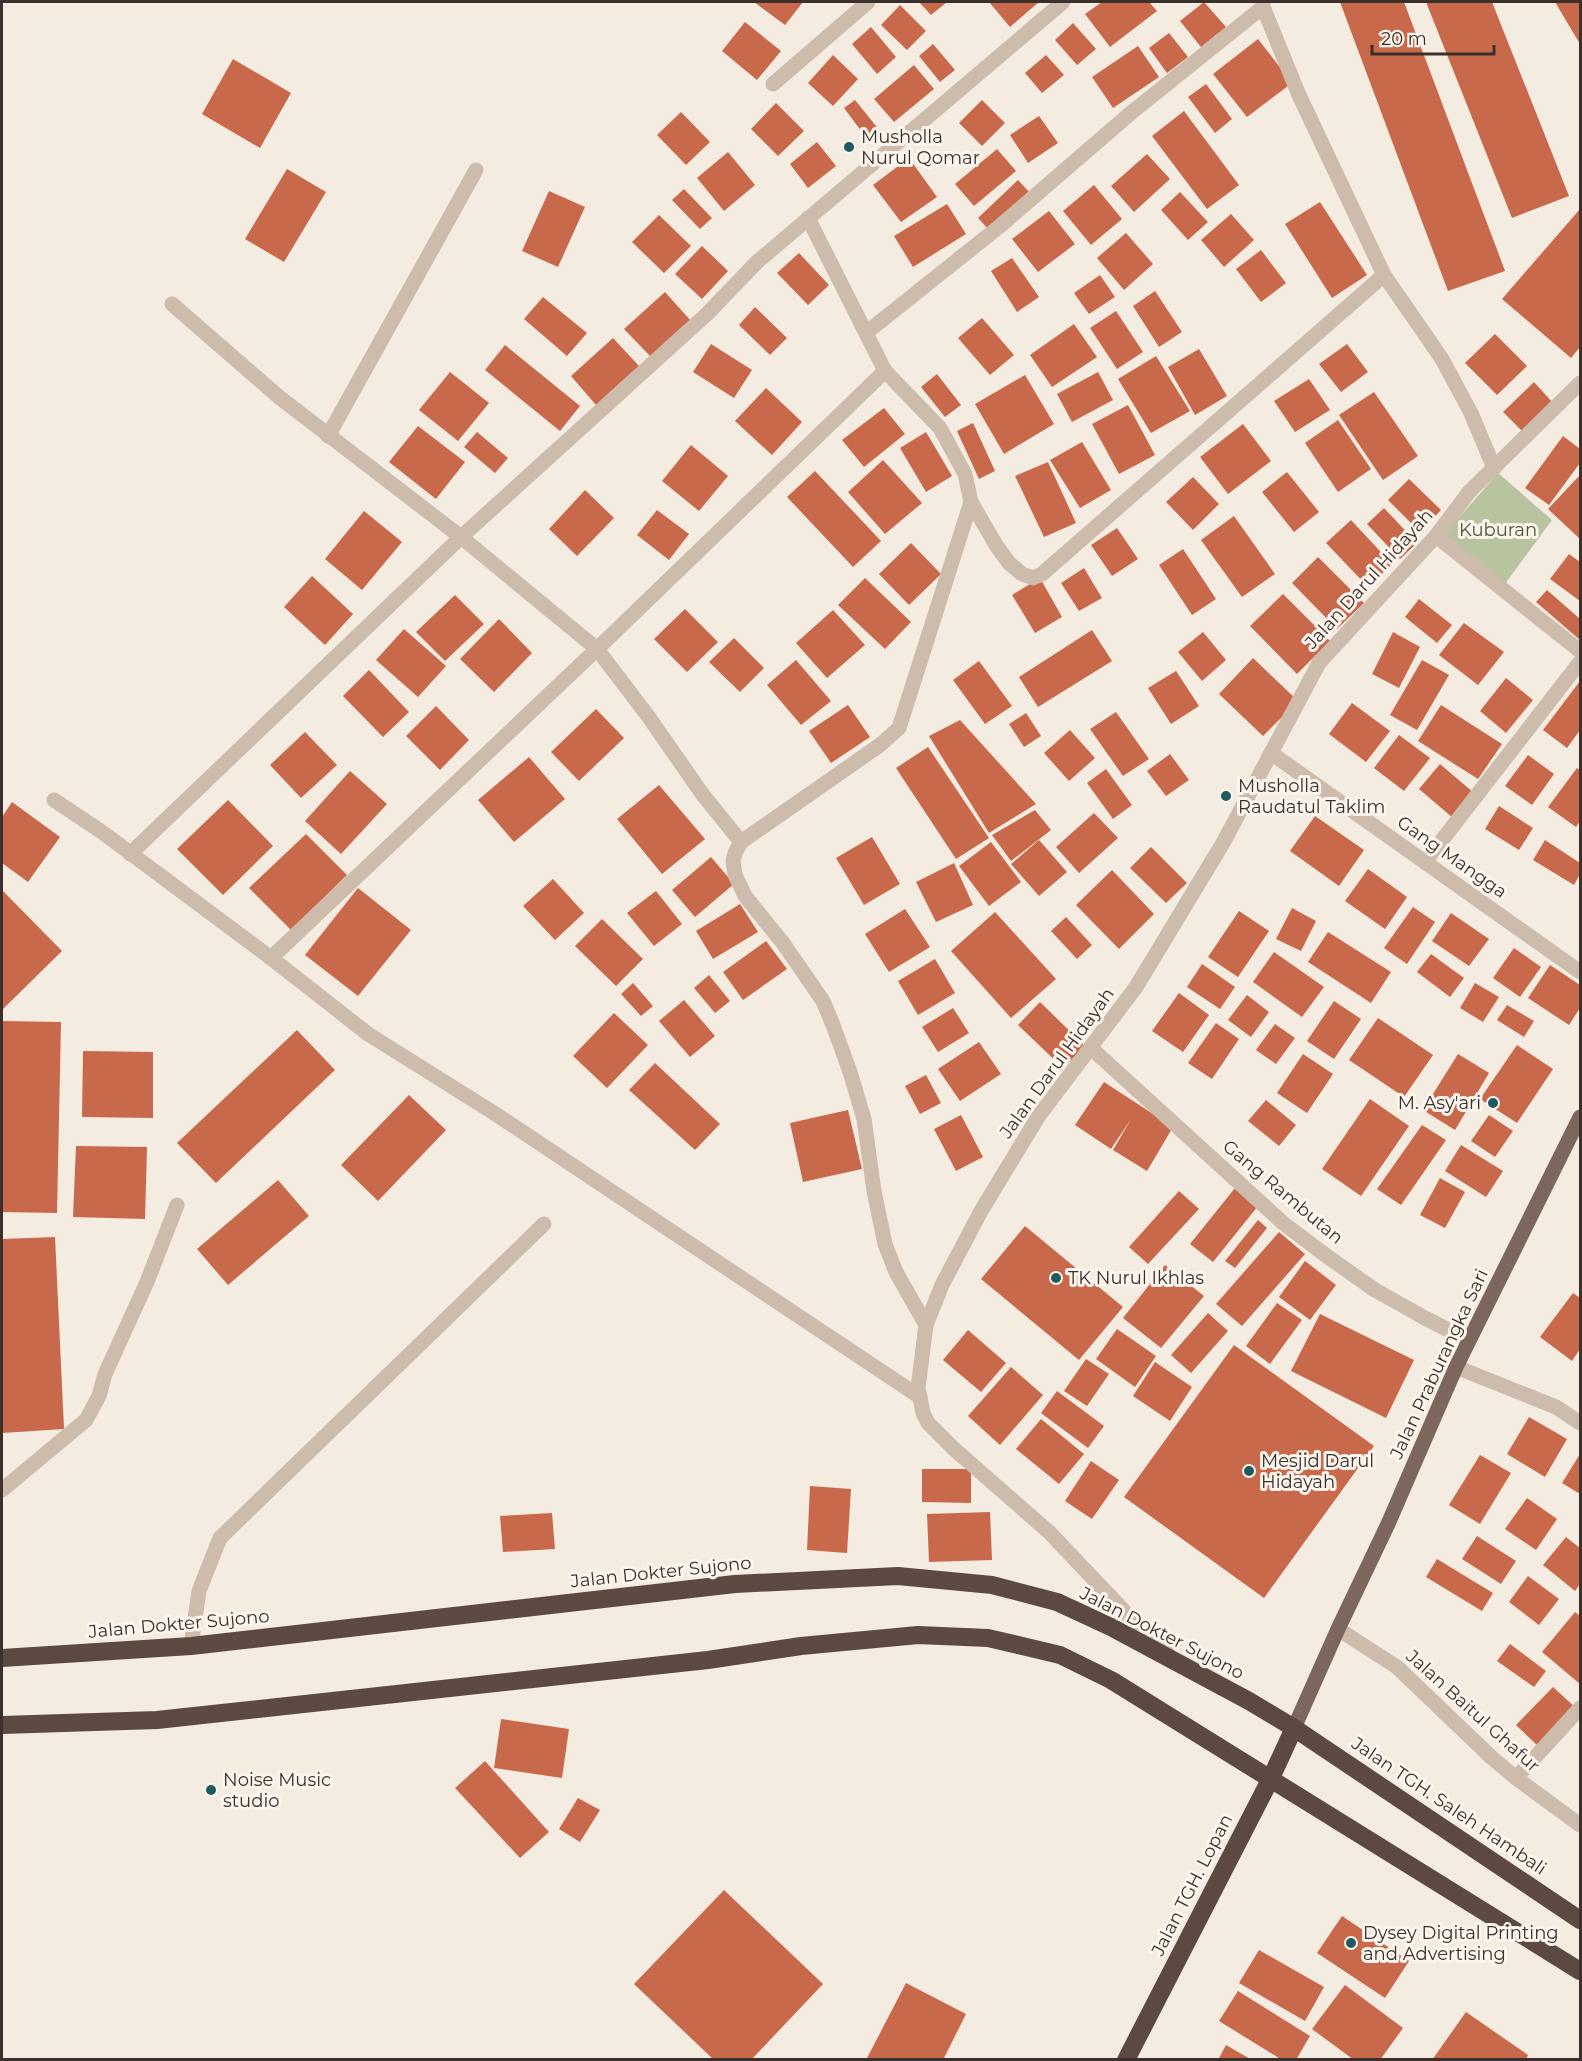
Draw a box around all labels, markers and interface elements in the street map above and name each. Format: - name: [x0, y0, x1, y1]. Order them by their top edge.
- scale bar: [1372, 18, 1494, 56]
- text: 20 m: [1381, 28, 1427, 50]
- place label: Musholla Nurul Qomar: [861, 126, 980, 169]
- marker: Musholla Nurul Qomar: [842, 140, 856, 154]
- street label: Jalan Darul Hidayah: [1300, 505, 1438, 654]
- park label: Kuburan: [1459, 519, 1537, 541]
- place label: Musholla Raudatul Taklim: [1238, 775, 1385, 818]
- marker: Musholla Raudatul Taklim: [1219, 789, 1233, 803]
- street label: Gang Mangga: [1393, 811, 1511, 903]
- street label: Jalan Darul Hidayah: [994, 984, 1119, 1143]
- place label: M. Asy'ari: [1398, 1092, 1481, 1114]
- marker: M. Asy'ari: [1486, 1096, 1500, 1110]
- street label: Gang Rambutan: [1218, 1135, 1348, 1249]
- street label: Jalan Praburangka Sari: [1385, 1266, 1493, 1463]
- place label: TK Nurul Ikhlas: [1068, 1267, 1204, 1289]
- marker: TK Nurul Ikhlas: [1049, 1271, 1063, 1285]
- place label: Mesjid Darul Hidayah: [1261, 1450, 1374, 1493]
- marker: Mesjid Darul Hidayah: [1242, 1464, 1256, 1478]
- street label: Jalan Dokter Sujono: [569, 1552, 752, 1593]
- street label: Jalan Dokter Sujono: [1075, 1582, 1248, 1684]
- street label: Jalan Dokter Sujono: [87, 1605, 270, 1643]
- street label: Jalan Baitul Ghafur: [1401, 1645, 1544, 1777]
- street label: Jalan TGH. Saleh Hambali: [1347, 1732, 1551, 1880]
- place label: Noise Music studio: [223, 1769, 331, 1812]
- marker: Noise Music studio: [204, 1783, 218, 1797]
- street label: Jalan TGH. Lopan: [1146, 1811, 1237, 1960]
- place label: Dysey Digital Printing and Advertising: [1363, 1922, 1559, 1965]
- marker: Dysey Digital Printing and Advertising: [1344, 1936, 1358, 1950]

